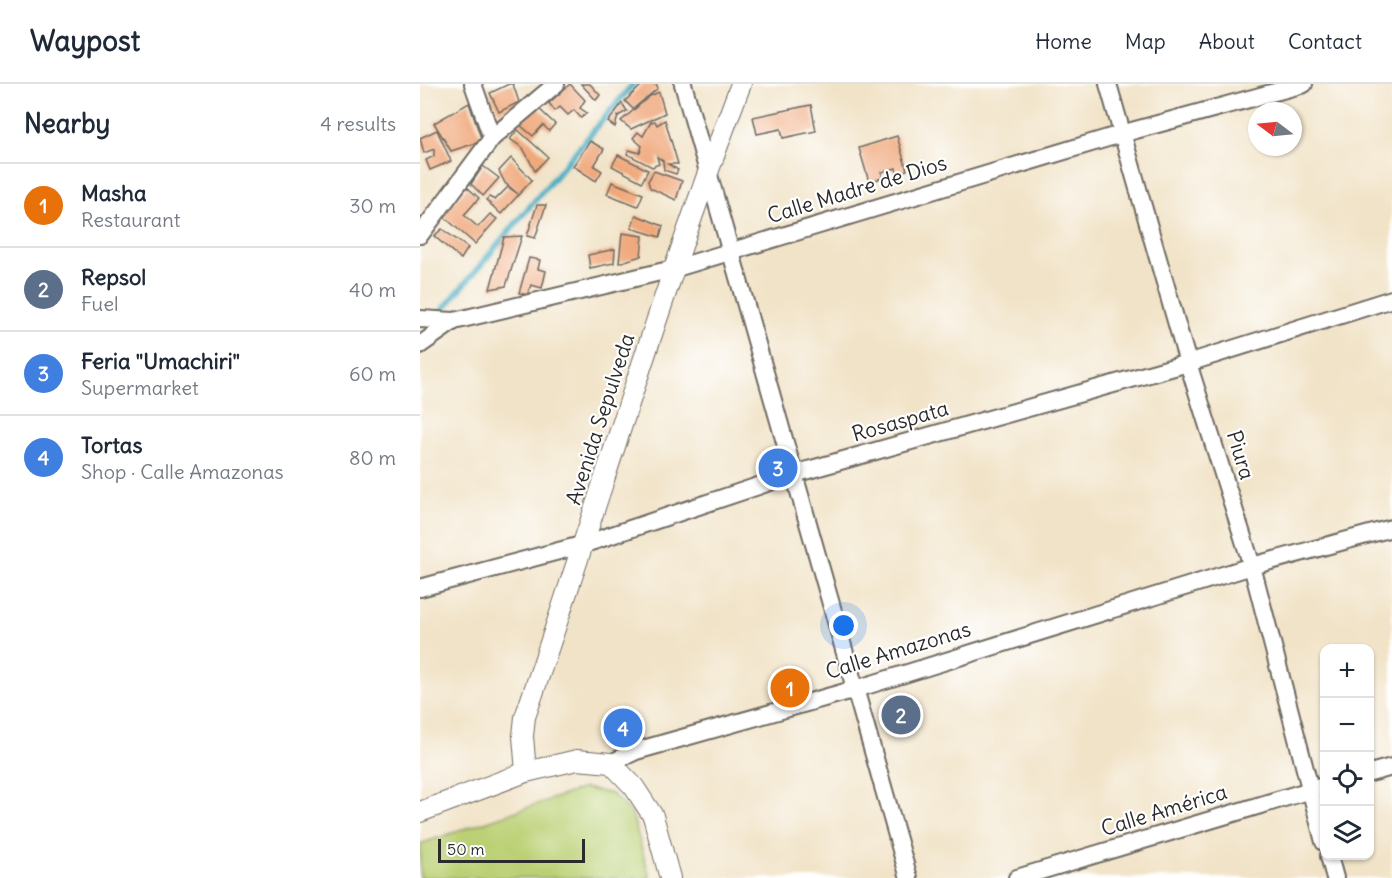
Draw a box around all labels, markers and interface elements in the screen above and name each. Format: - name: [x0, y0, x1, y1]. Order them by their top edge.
- text: Waypost: [30, 23, 140, 59]
- text: Home: [1035, 28, 1092, 55]
- text: Map: [1125, 28, 1166, 55]
- text: About: [1199, 28, 1255, 55]
- text: Contact: [1288, 28, 1362, 55]
- north arrow: [1248, 102, 1302, 156]
- text: Nearby: [24, 107, 110, 140]
- text: 4 results: [320, 111, 396, 136]
- street label: Calle Madre de Dios: [764, 149, 950, 229]
- text: Masha: [81, 179, 147, 207]
- text: 1: [40, 193, 47, 218]
- text: 30 m: [349, 193, 396, 218]
- text: Restaurant: [81, 207, 180, 232]
- text: Repsol: [81, 263, 146, 291]
- text: 2: [38, 277, 49, 302]
- text: 40 m: [349, 277, 396, 302]
- text: Fuel: [81, 291, 118, 316]
- street label: Avenida Sepulveda: [560, 330, 640, 508]
- text: Feria "Umachiri": [81, 347, 240, 375]
- text: 3: [38, 361, 49, 386]
- text: 60 m: [349, 361, 396, 386]
- text: Supermarket: [81, 375, 199, 400]
- street label: Rosaspata: [849, 394, 951, 448]
- street label: Piura: [1221, 427, 1261, 483]
- text: Tortas: [81, 431, 142, 459]
- text: 4: [38, 445, 49, 470]
- text: 80 m: [349, 445, 396, 470]
- pin: 3: [758, 446, 798, 490]
- text: Shop · Calle Amazonas: [81, 459, 284, 484]
- your location: [829, 611, 858, 640]
- street label: Calle Amazonas: [822, 615, 974, 685]
- map controls: [1320, 644, 1374, 860]
- button: +: [1320, 644, 1374, 698]
- pin: 1: [770, 666, 809, 710]
- pin: 2: [882, 692, 920, 738]
- button: −: [1320, 698, 1374, 752]
- pin: 4: [604, 706, 642, 750]
- button: locate: [1320, 752, 1374, 806]
- street label: Calle América: [1098, 778, 1230, 842]
- button: layers: [1320, 806, 1374, 860]
- scale bar: [438, 836, 585, 864]
- text: 50 m: [447, 839, 485, 859]

